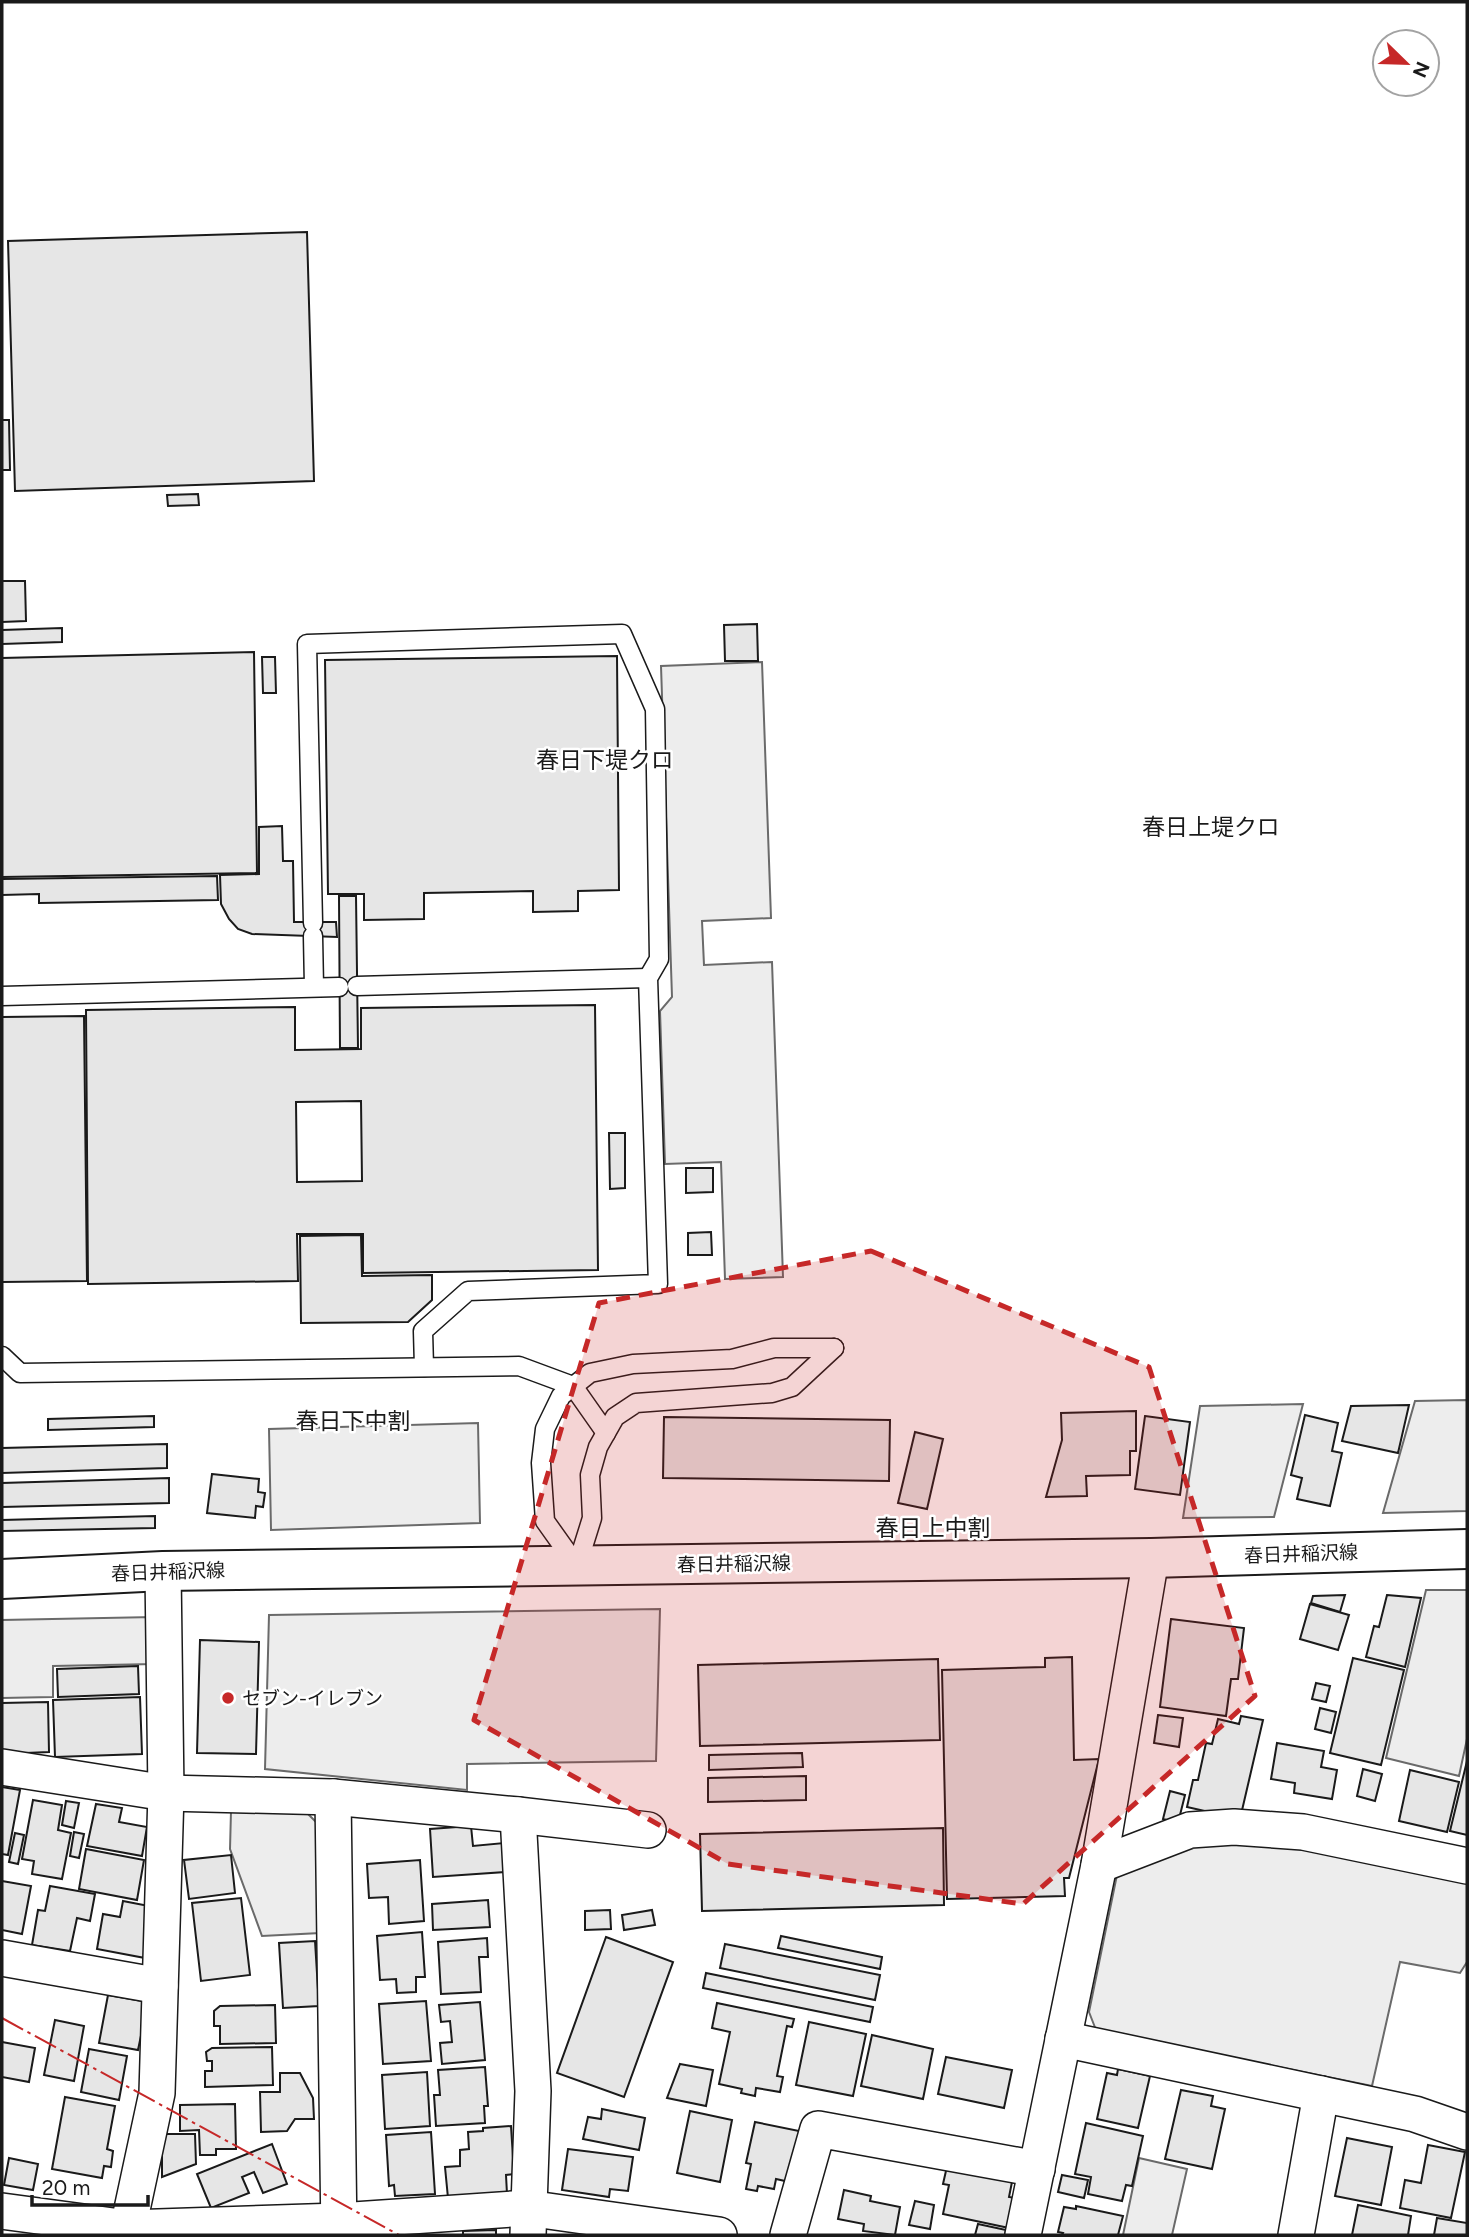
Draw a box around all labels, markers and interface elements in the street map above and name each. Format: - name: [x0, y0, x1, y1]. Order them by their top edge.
- north arrow: [1371, 28, 1441, 98]
- text: N: [1408, 58, 1435, 81]
- district label: 春日下堤クロ: [536, 746, 674, 774]
- district label: 春日上堤クロ: [1142, 813, 1280, 841]
- district label: 春日下中割: [296, 1407, 411, 1435]
- district label: 春日上中割: [876, 1514, 991, 1542]
- street label: 春日井稲沢線: [1244, 1541, 1358, 1567]
- street label: 春日井稲沢線: [677, 1552, 791, 1576]
- street label: 春日井稲沢線: [111, 1559, 225, 1585]
- place label: セブン-イレブン: [242, 1687, 383, 1710]
- marker: セブン-イレブン: [220, 1690, 236, 1706]
- scale bar: [32, 2164, 147, 2208]
- text: 20 m: [42, 2175, 90, 2200]

